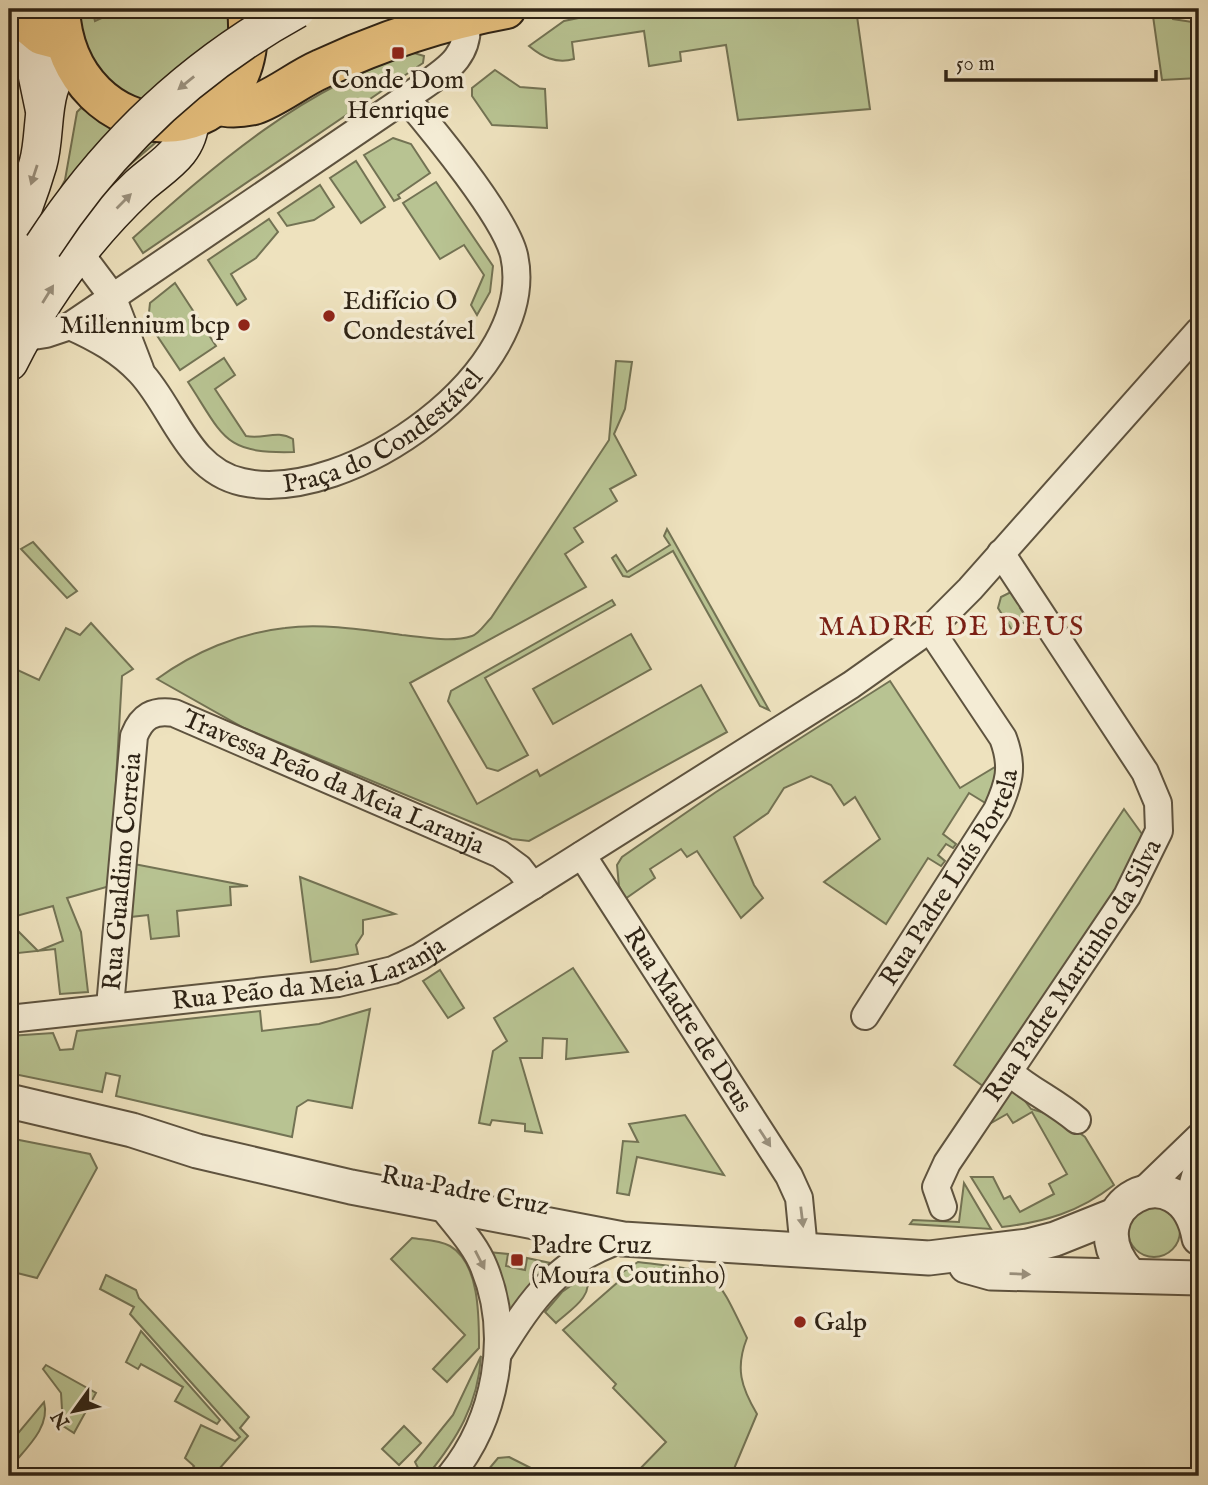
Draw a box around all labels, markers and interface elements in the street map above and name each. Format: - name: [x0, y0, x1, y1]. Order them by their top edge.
- scale bar: [946, 38, 1156, 82]
- marker: Conde Dom Henrique: [390, 45, 406, 61]
- text: 50 m: [956, 51, 995, 78]
- place label: Conde Dom Henrique: [332, 64, 464, 127]
- one-way arrow: [177, 76, 195, 91]
- one-way arrow: [28, 165, 39, 186]
- one-way arrow: [115, 193, 132, 209]
- one-way arrow: [42, 284, 55, 303]
- place label: Edifício O Condestável: [343, 285, 476, 348]
- marker: Edifício O Condestável: [321, 308, 337, 324]
- place label: Millennium bcp: [60, 309, 230, 342]
- marker: Millennium bcp: [236, 317, 252, 333]
- street label: Praça do Condestável: [281, 361, 491, 501]
- district label: MADRE DE DEUS: [819, 610, 1085, 645]
- street label: Travessa Peão da Meia Laranja: [177, 702, 490, 862]
- street label: Rua Gualdino Correia: [95, 750, 149, 992]
- street label: Rua Padre Luís Portela: [872, 767, 1026, 992]
- street label: Rua Padre Martinho da Silva: [976, 833, 1169, 1108]
- street label: Rua Madre de Deus: [616, 921, 760, 1118]
- street label: Rua Peão da Meia Laranja: [170, 928, 452, 1018]
- one-way arrow: [758, 1129, 771, 1148]
- street label: Rua Padre Cruz: [378, 1159, 552, 1223]
- one-way arrow: [796, 1206, 807, 1228]
- place label: Padre Cruz (Moura Coutinho): [531, 1229, 726, 1292]
- one-way arrow: [474, 1251, 486, 1271]
- marker: Padre Cruz (Moura Coutinho): [509, 1252, 525, 1268]
- one-way arrow: [1009, 1268, 1031, 1279]
- place label: Galp: [814, 1306, 867, 1339]
- marker: Galp: [792, 1314, 808, 1330]
- north arrow: [38, 1376, 108, 1446]
- text: N: [47, 1405, 77, 1433]

